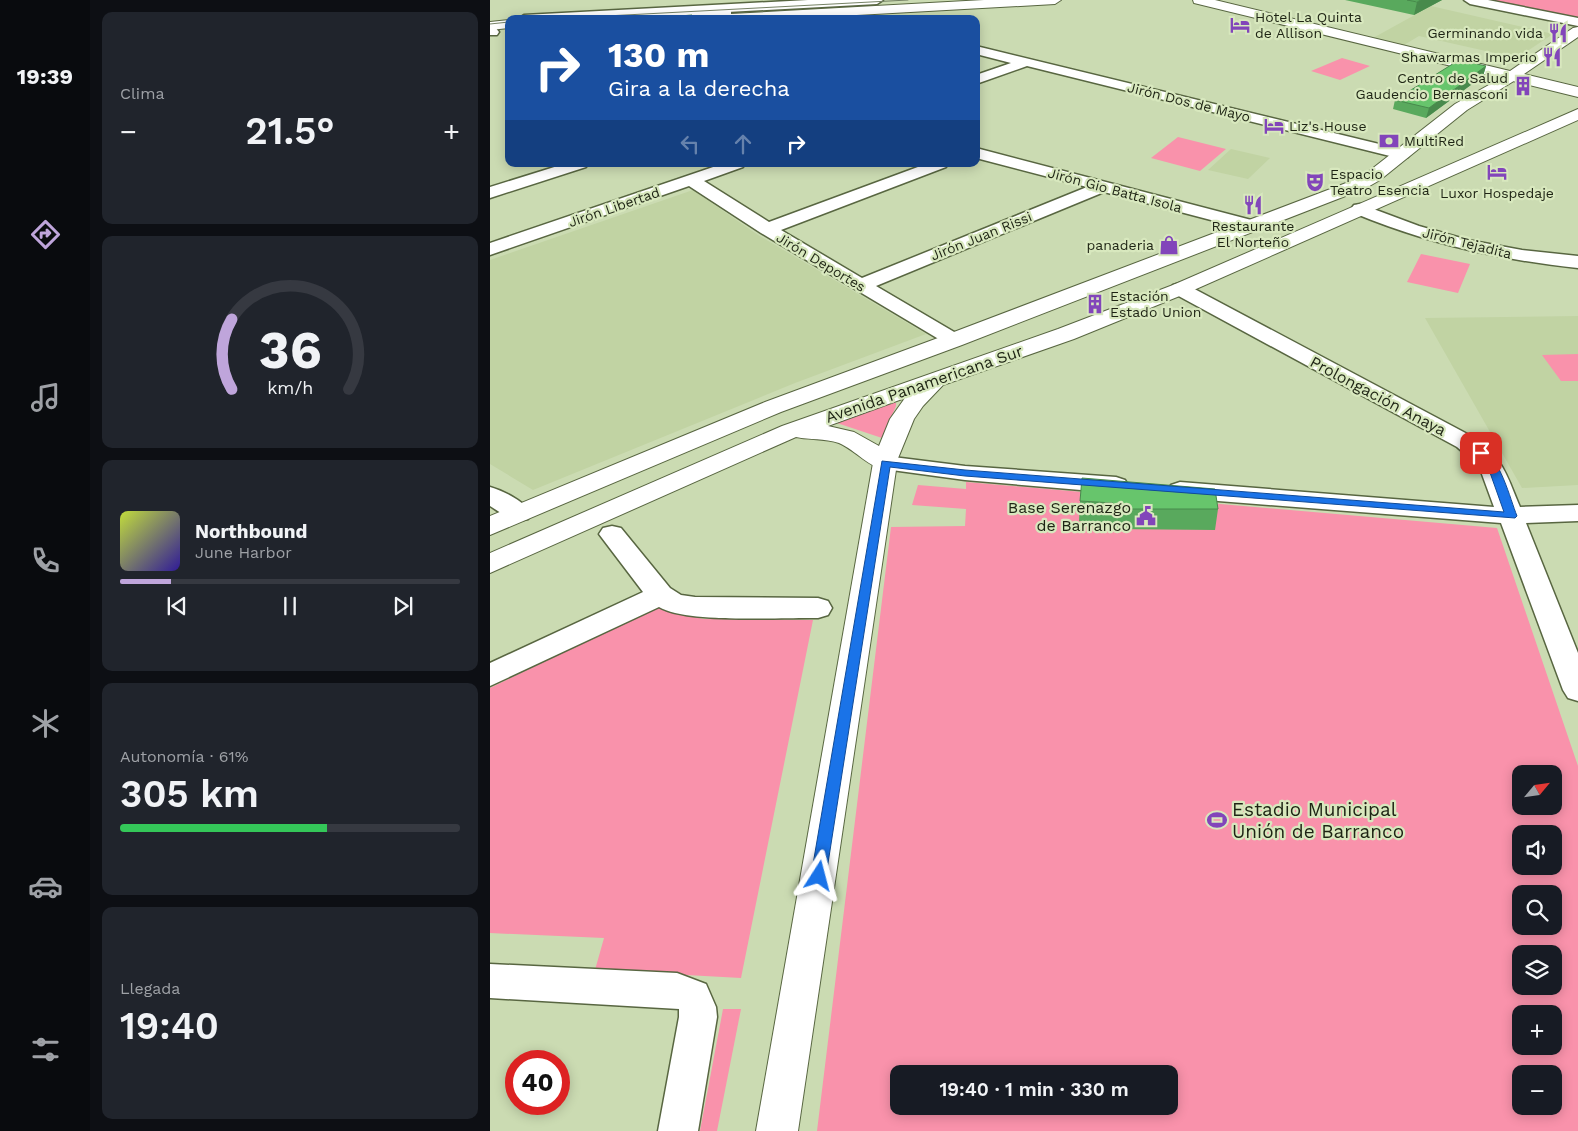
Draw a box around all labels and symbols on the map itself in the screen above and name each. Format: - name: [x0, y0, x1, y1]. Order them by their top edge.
- place label: Hotel La Quinta de Allison: [1255, 9, 1362, 41]
- hotel icon: Hotel La Quinta de Allison: [1229, 14, 1251, 36]
- restaurant icon: Germinando vida: [1547, 22, 1569, 44]
- place label: Germinando vida: [1427, 25, 1543, 41]
- restaurant icon: Shawarmas Imperio: [1541, 46, 1563, 68]
- place label: Shawarmas Imperio: [1401, 49, 1537, 65]
- place label: Centro de Salud Gaudencio Bernasconi: [1356, 70, 1508, 102]
- building icon: Centro de Salud Gaudencio Bernasconi: [1512, 75, 1534, 97]
- street label: Jirón Dos de Mayo: [1126, 79, 1252, 125]
- hotel icon: Liz's House: [1263, 115, 1285, 137]
- place label: Liz's House: [1289, 118, 1366, 134]
- bank icon: MultiRed: [1378, 130, 1400, 152]
- place label: MultiRed: [1404, 133, 1464, 149]
- hotel icon: Luxor Hospedaje: [1486, 161, 1508, 183]
- street label: Jirón Gio Batta Isola: [1046, 164, 1184, 216]
- place label: Espacio Teatro Esencia: [1330, 166, 1430, 198]
- theatre icon: Espacio Teatro Esencia: [1304, 171, 1326, 193]
- street label: Jirón Libertad: [566, 184, 662, 230]
- place label: Luxor Hospedaje: [1440, 185, 1554, 201]
- restaurant icon: Restaurante El Norteño: [1242, 194, 1264, 216]
- street label: Jirón Juan Rissi: [928, 208, 1034, 264]
- place label: Restaurante El Norteño: [1212, 218, 1294, 250]
- street label: Jirón Tejadita: [1421, 224, 1513, 262]
- street label: Jirón Deportes: [774, 229, 868, 295]
- shop icon: panaderia: [1158, 234, 1180, 256]
- place label: panaderia: [1086, 237, 1154, 253]
- place label: Estación Estado Union: [1110, 288, 1201, 320]
- building icon: Estación Estado Union: [1084, 293, 1106, 315]
- street label: Avenida Panamericana Sur: [823, 341, 1026, 427]
- street label: Prolongación Anaya: [1307, 352, 1449, 440]
- pin: [1460, 432, 1502, 474]
- place label: Base Serenazgo de Barranco: [1008, 498, 1131, 535]
- public building icon: Base Serenazgo de Barranco: [1135, 505, 1157, 527]
- north arrow: [1512, 765, 1562, 815]
- place label: Estadio Municipal Unión de Barranco: [1232, 798, 1404, 843]
- sports icon: Estadio Municipal Unión de Barranco: [1206, 809, 1228, 831]
- position arrow: [792, 849, 844, 901]
- speed limit sign: 40: [505, 1050, 570, 1115]

